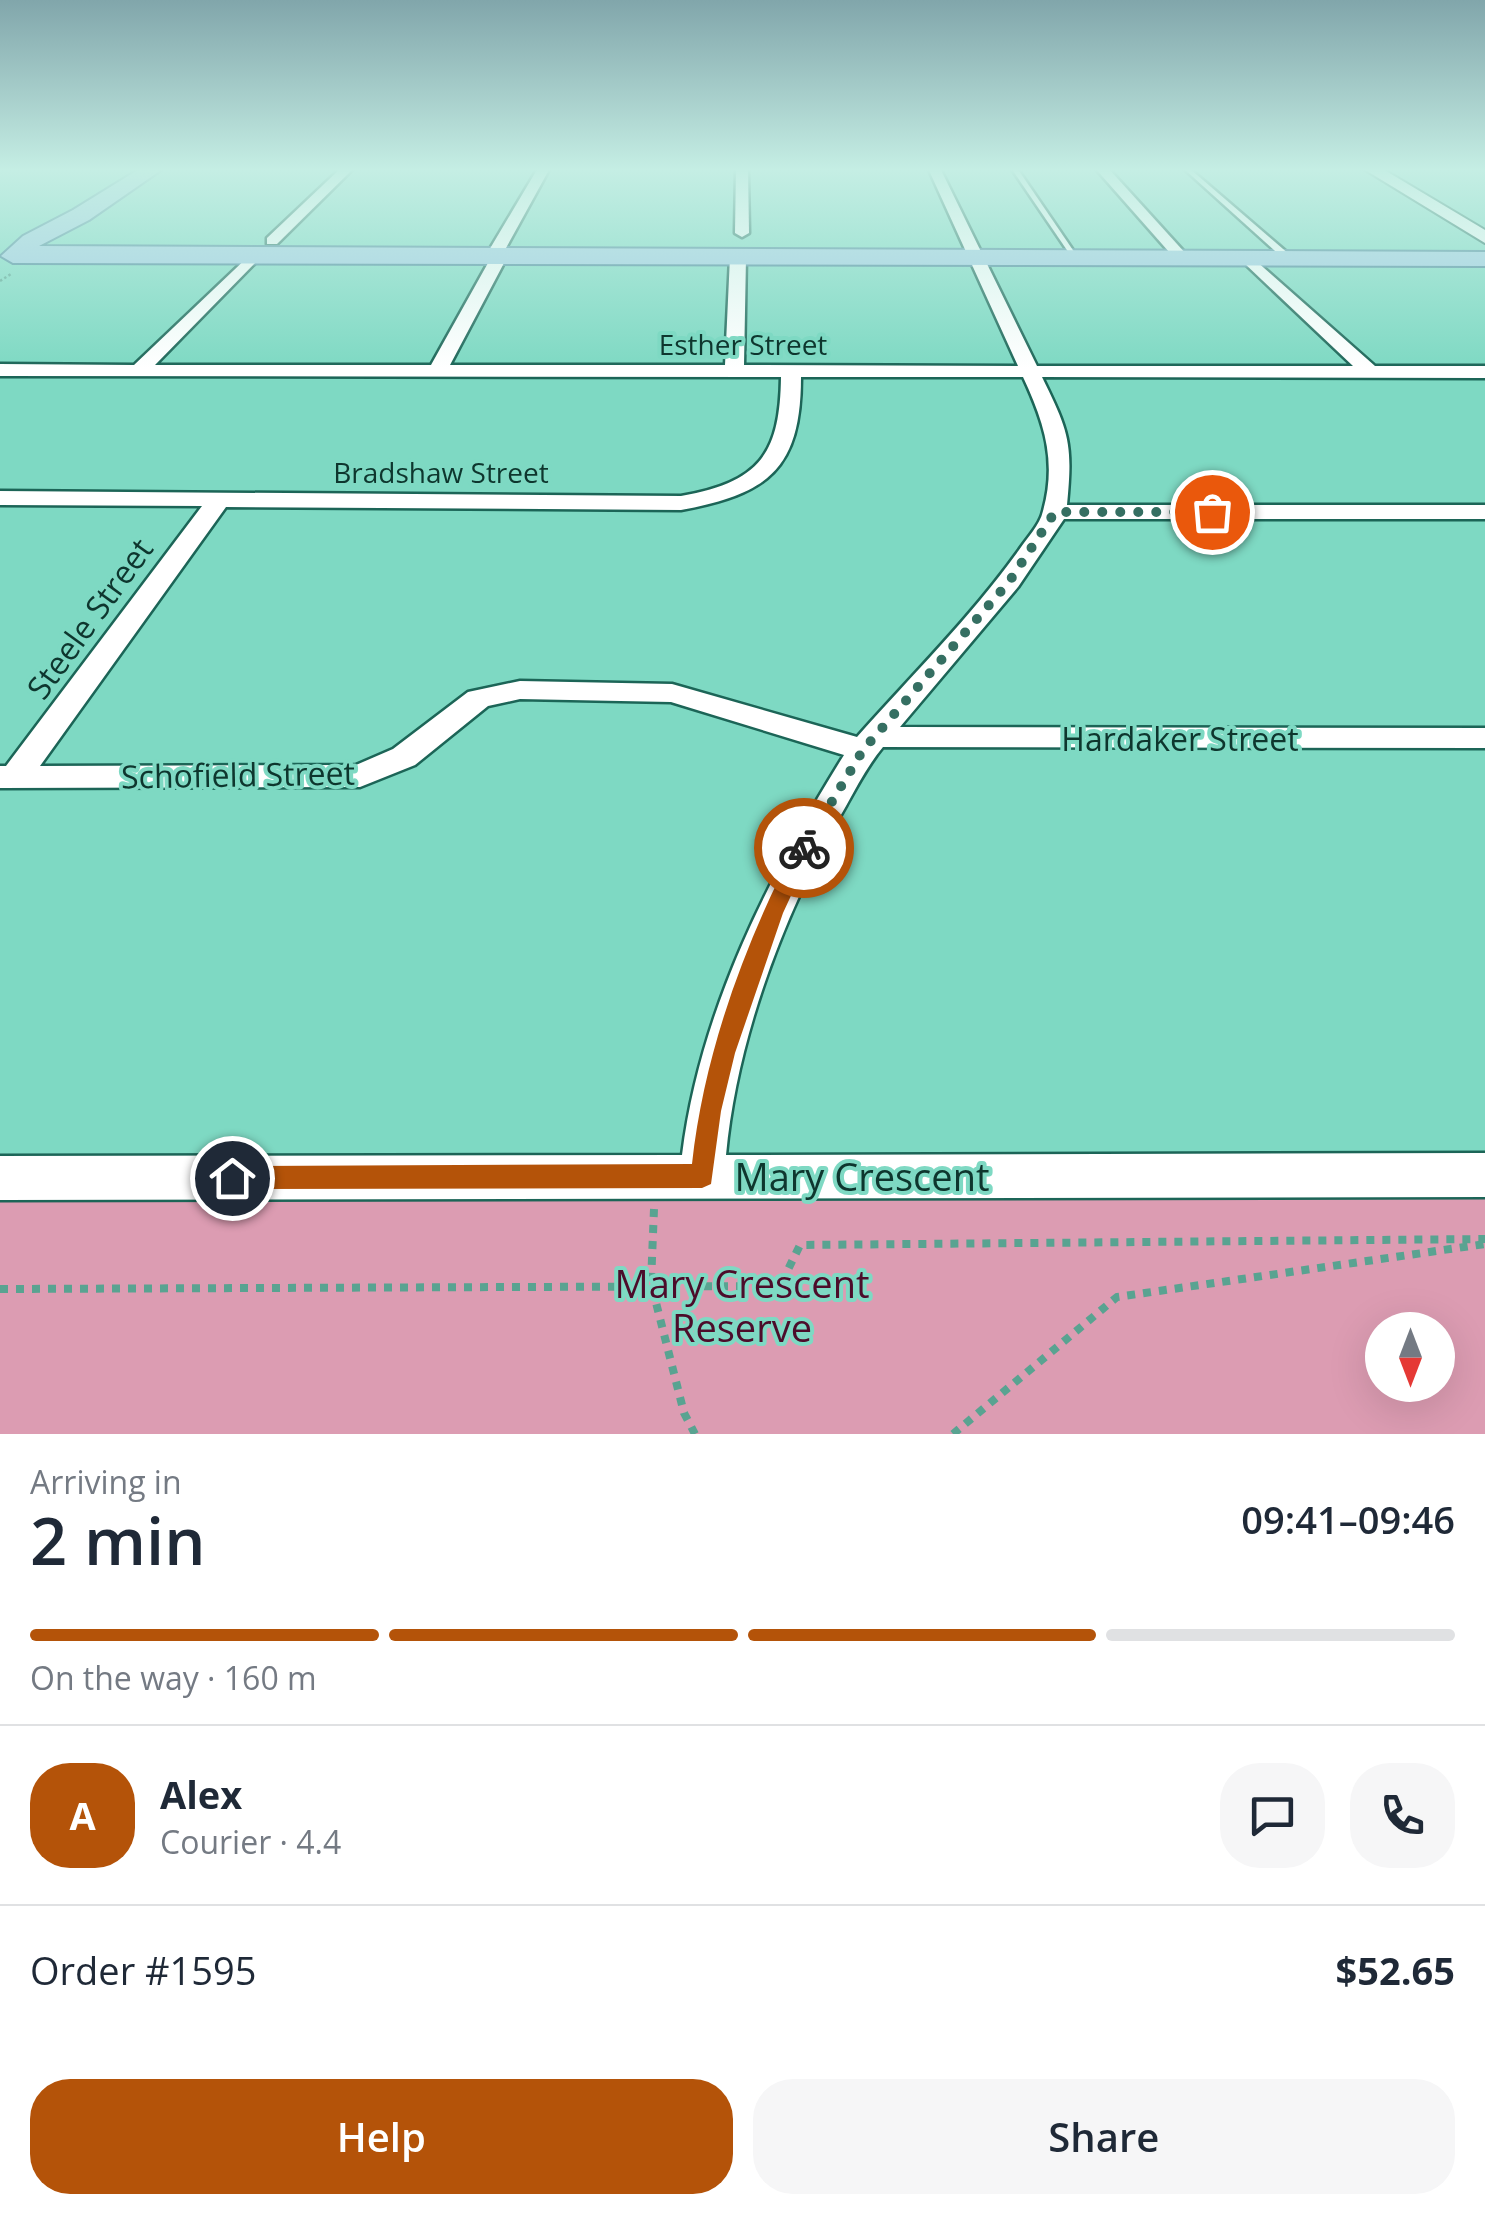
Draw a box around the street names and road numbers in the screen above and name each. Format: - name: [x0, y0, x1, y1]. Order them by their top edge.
- street label: Esther Street: [659, 325, 827, 363]
- street label: Bradshaw Street: [333, 453, 549, 491]
- street label: Steele Street: [16, 529, 162, 707]
- street label: Hardaker Street: [1061, 717, 1299, 760]
- street label: Schofield Street: [121, 750, 355, 798]
- street label: Mary Crescent: [734, 1150, 990, 1202]

